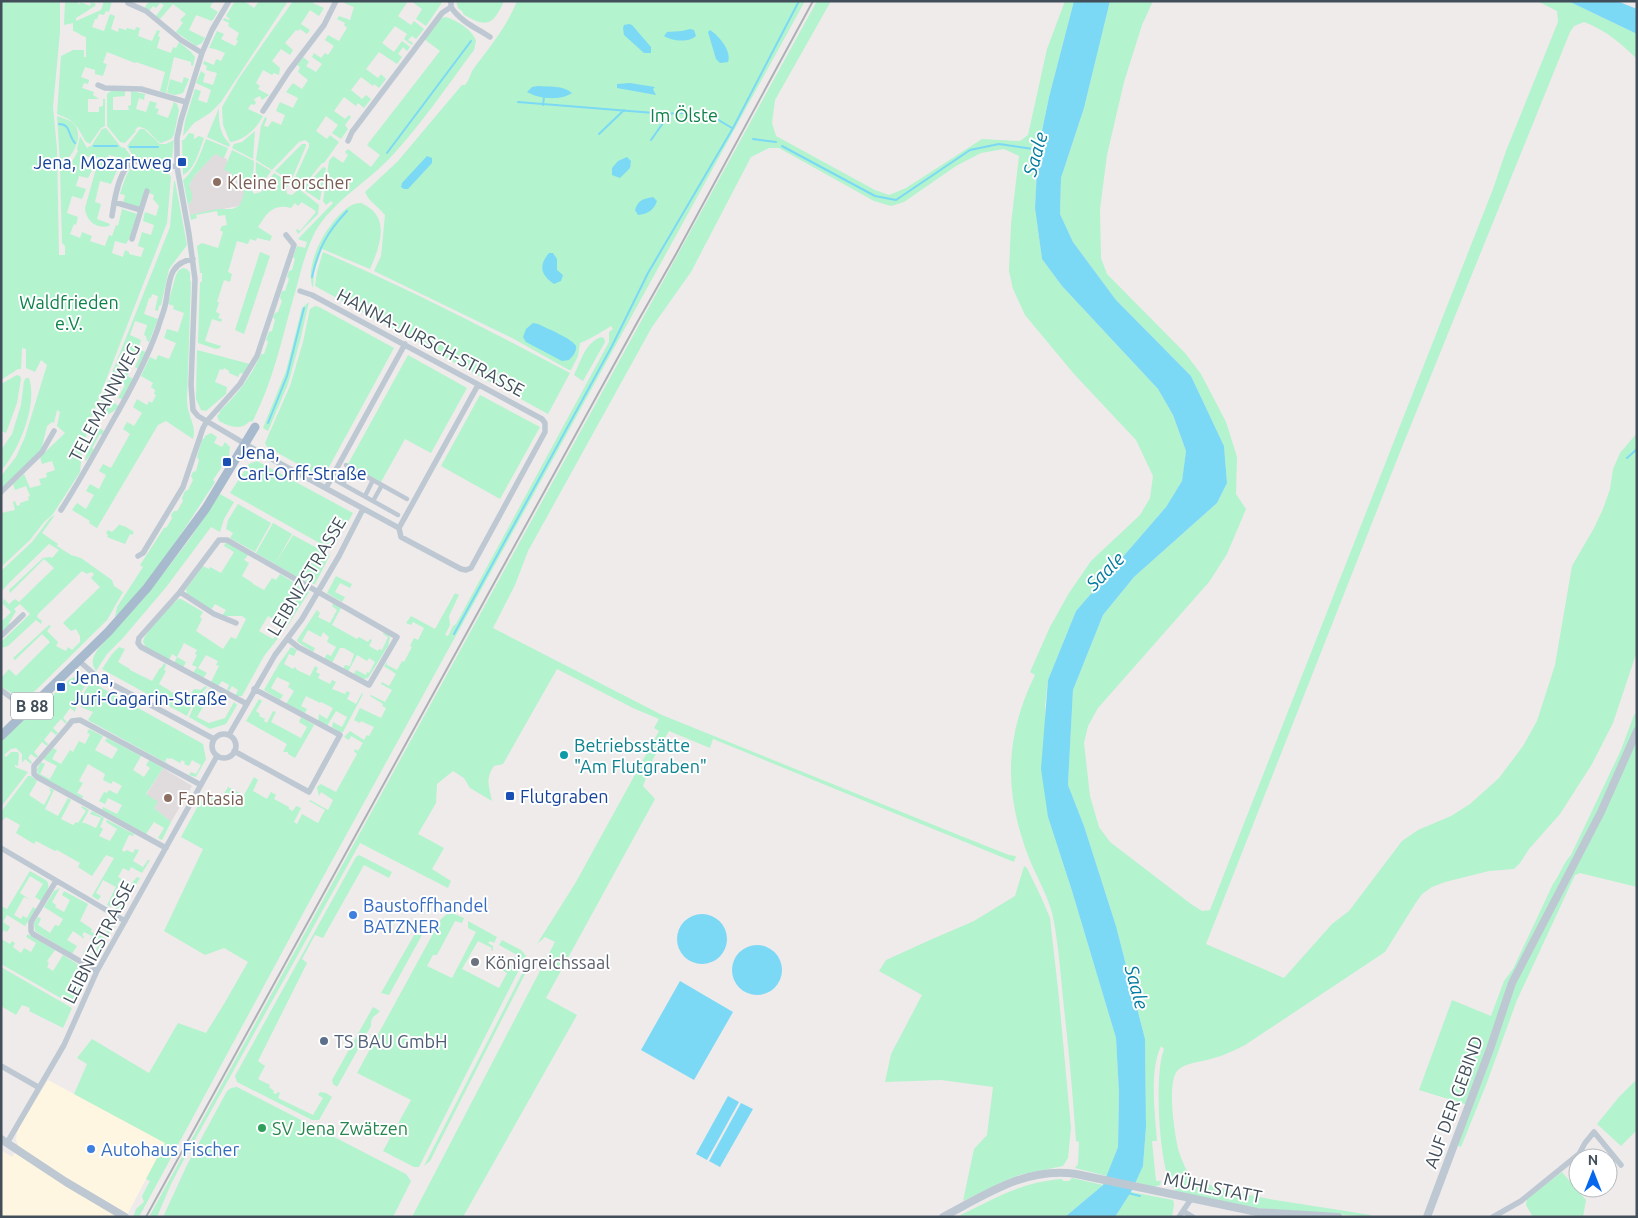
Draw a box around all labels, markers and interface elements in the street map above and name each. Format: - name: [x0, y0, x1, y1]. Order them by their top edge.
- park label: Im Ölste: [650, 105, 718, 125]
- water label: Saale: [1018, 129, 1052, 180]
- place label: Jena, Mozartweg: [33, 152, 172, 172]
- marker: Jena, Mozartweg: [176, 156, 188, 168]
- place label: Kleine Forscher: [227, 172, 352, 192]
- marker: Kleine Forscher: [211, 176, 223, 188]
- street label: HANNA-JURSCH-STRASSE: [334, 284, 528, 400]
- park label: Waldfrieden e.V.: [19, 292, 119, 333]
- street label: TELEMANNWEG: [64, 340, 144, 464]
- place label: Jena, Carl-Orff-Straße: [237, 442, 367, 483]
- marker: Jena, Carl-Orff-Straße: [221, 456, 233, 468]
- street label: LEIBNIZSTRASSE: [263, 513, 349, 639]
- water label: Saale: [1081, 547, 1129, 595]
- place label: Jena, Juri-Gagarin-Straße: [71, 667, 227, 708]
- marker: Jena, Juri-Gagarin-Straße: [55, 681, 67, 693]
- road number: B 88: [11, 692, 53, 719]
- place label: Betriebsstätte "Am Flutgraben": [574, 735, 707, 776]
- marker: Betriebsstätte "Am Flutgraben": [558, 749, 570, 761]
- place label: Flutgraben: [520, 786, 609, 806]
- place label: Fantasia: [178, 788, 244, 808]
- marker: Flutgraben: [504, 790, 516, 802]
- marker: Fantasia: [162, 792, 174, 804]
- street label: LEIBNIZSTRASSE: [58, 877, 138, 1007]
- place label: Baustoffhandel BATZNER: [363, 895, 488, 936]
- marker: Baustoffhandel BATZNER: [347, 909, 359, 921]
- place label: Königreichssaal: [485, 952, 610, 972]
- marker: Königreichssaal: [469, 956, 481, 968]
- water label: Saale: [1120, 962, 1154, 1012]
- place label: TS BAU GmbH: [334, 1031, 448, 1051]
- street label: AUF DER GEBIND: [1420, 1033, 1486, 1171]
- marker: TS BAU GmbH: [318, 1035, 330, 1047]
- place label: SV Jena Zwätzen: [272, 1118, 408, 1138]
- marker: SV Jena Zwätzen: [256, 1122, 268, 1134]
- place label: Autohaus Fischer: [101, 1139, 240, 1159]
- marker: Autohaus Fischer: [85, 1143, 97, 1155]
- north arrow: [1568, 1148, 1618, 1198]
- text: N: [1588, 1152, 1598, 1168]
- street label: MÜHLSTATT: [1162, 1168, 1264, 1206]

